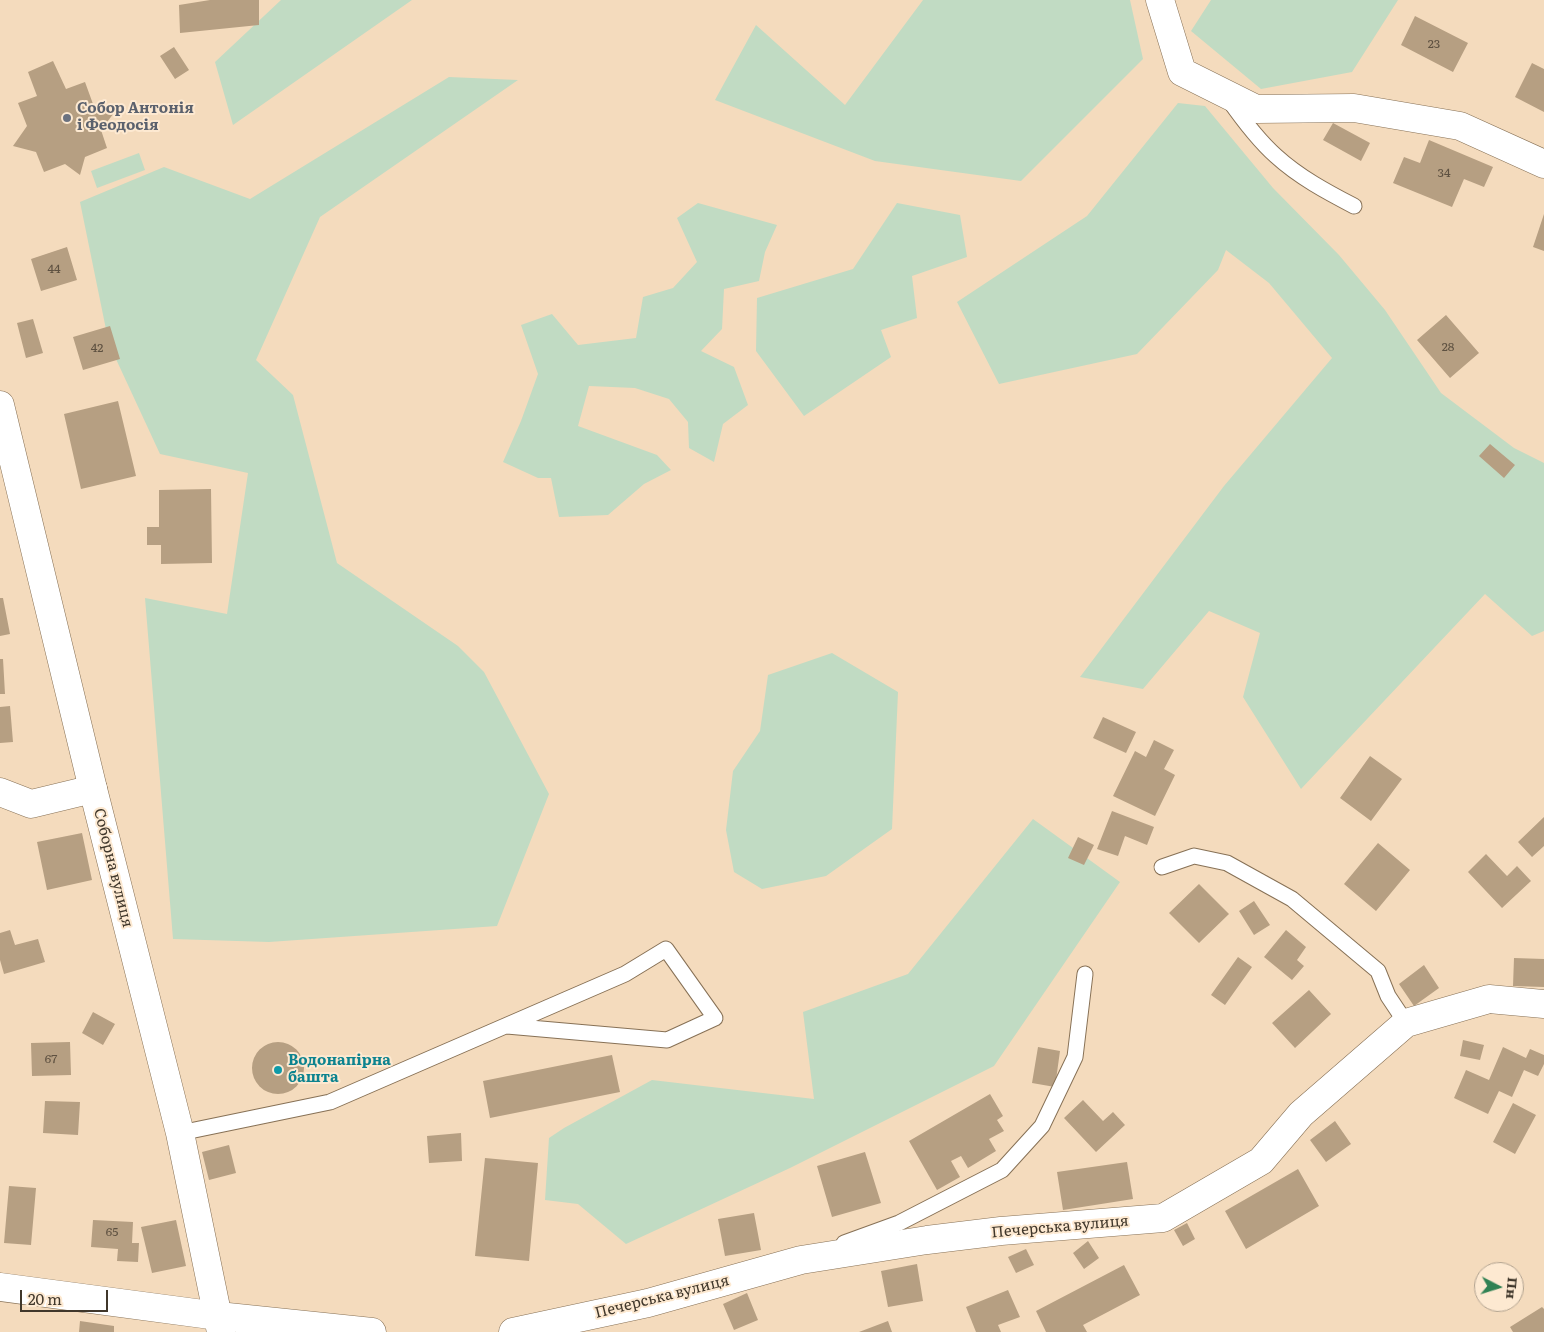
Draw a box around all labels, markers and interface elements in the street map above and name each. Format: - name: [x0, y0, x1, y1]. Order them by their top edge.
- house number: 23: [1428, 37, 1440, 51]
- place label: Собор Антонія і Феодосія: [77, 100, 194, 135]
- marker: Собор Антонія і Феодосія: [61, 112, 73, 124]
- house number: 34: [1437, 166, 1451, 180]
- house number: 44: [47, 262, 61, 276]
- house number: 28: [1442, 340, 1454, 354]
- house number: 42: [91, 341, 103, 355]
- street label: Соборна вулиця: [90, 807, 136, 929]
- house number: 67: [45, 1052, 57, 1066]
- place label: Водонапірна башта: [288, 1052, 391, 1087]
- marker: Водонапірна башта: [272, 1064, 284, 1076]
- street label: Печерська вулиця: [991, 1212, 1129, 1242]
- house number: 65: [106, 1225, 118, 1239]
- north arrow: [1474, 1262, 1524, 1312]
- street label: Печерська вулиця: [593, 1272, 731, 1322]
- text: Пн: [1502, 1276, 1524, 1300]
- scale bar: [22, 1280, 110, 1312]
- text: 20 m: [28, 1287, 62, 1310]

